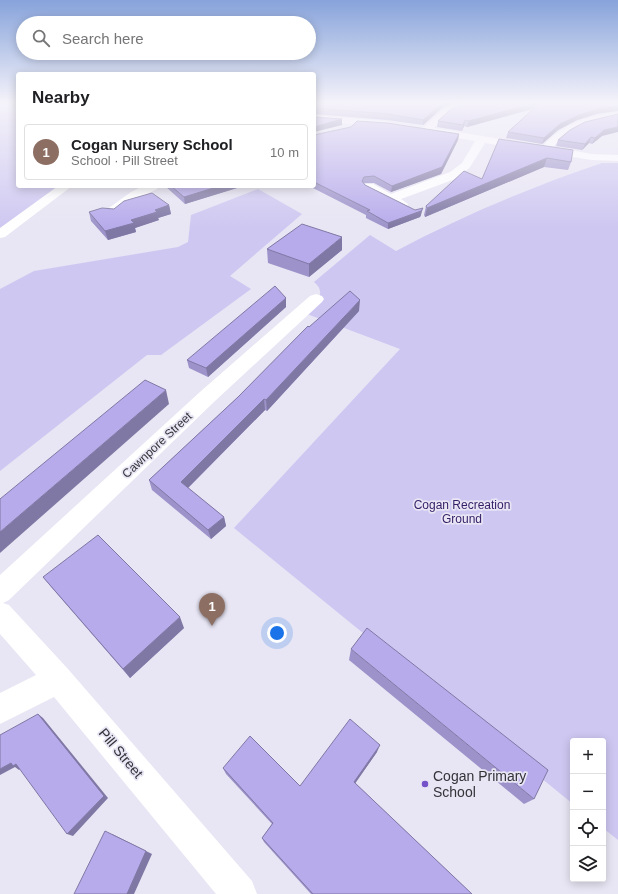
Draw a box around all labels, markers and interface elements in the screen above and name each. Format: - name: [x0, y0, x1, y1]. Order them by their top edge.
- search box: [16, 16, 316, 60]
- icon: search: [30, 27, 52, 49]
- text: Search here: [62, 30, 144, 47]
- text: Nearby: [32, 88, 90, 107]
- text: Cogan Nursery School: [71, 136, 233, 153]
- text: 1: [42, 145, 50, 160]
- text: 10 m: [270, 145, 299, 160]
- text: School · Pill Street: [71, 153, 178, 168]
- street label: Cawnpore Street: [119, 409, 195, 481]
- park label: Cogan Recreation Ground: [414, 498, 510, 526]
- pin: 1: [199, 593, 225, 626]
- your location: [267, 623, 287, 643]
- street label: Pill Street: [96, 725, 146, 781]
- map controls: [570, 738, 606, 882]
- button: +: [570, 738, 606, 774]
- place label: Cogan Primary School: [433, 768, 526, 800]
- button: −: [570, 774, 606, 810]
- marker: Cogan Primary School: [420, 779, 430, 789]
- button: locate: [570, 810, 606, 846]
- button: layers: [570, 846, 606, 882]

